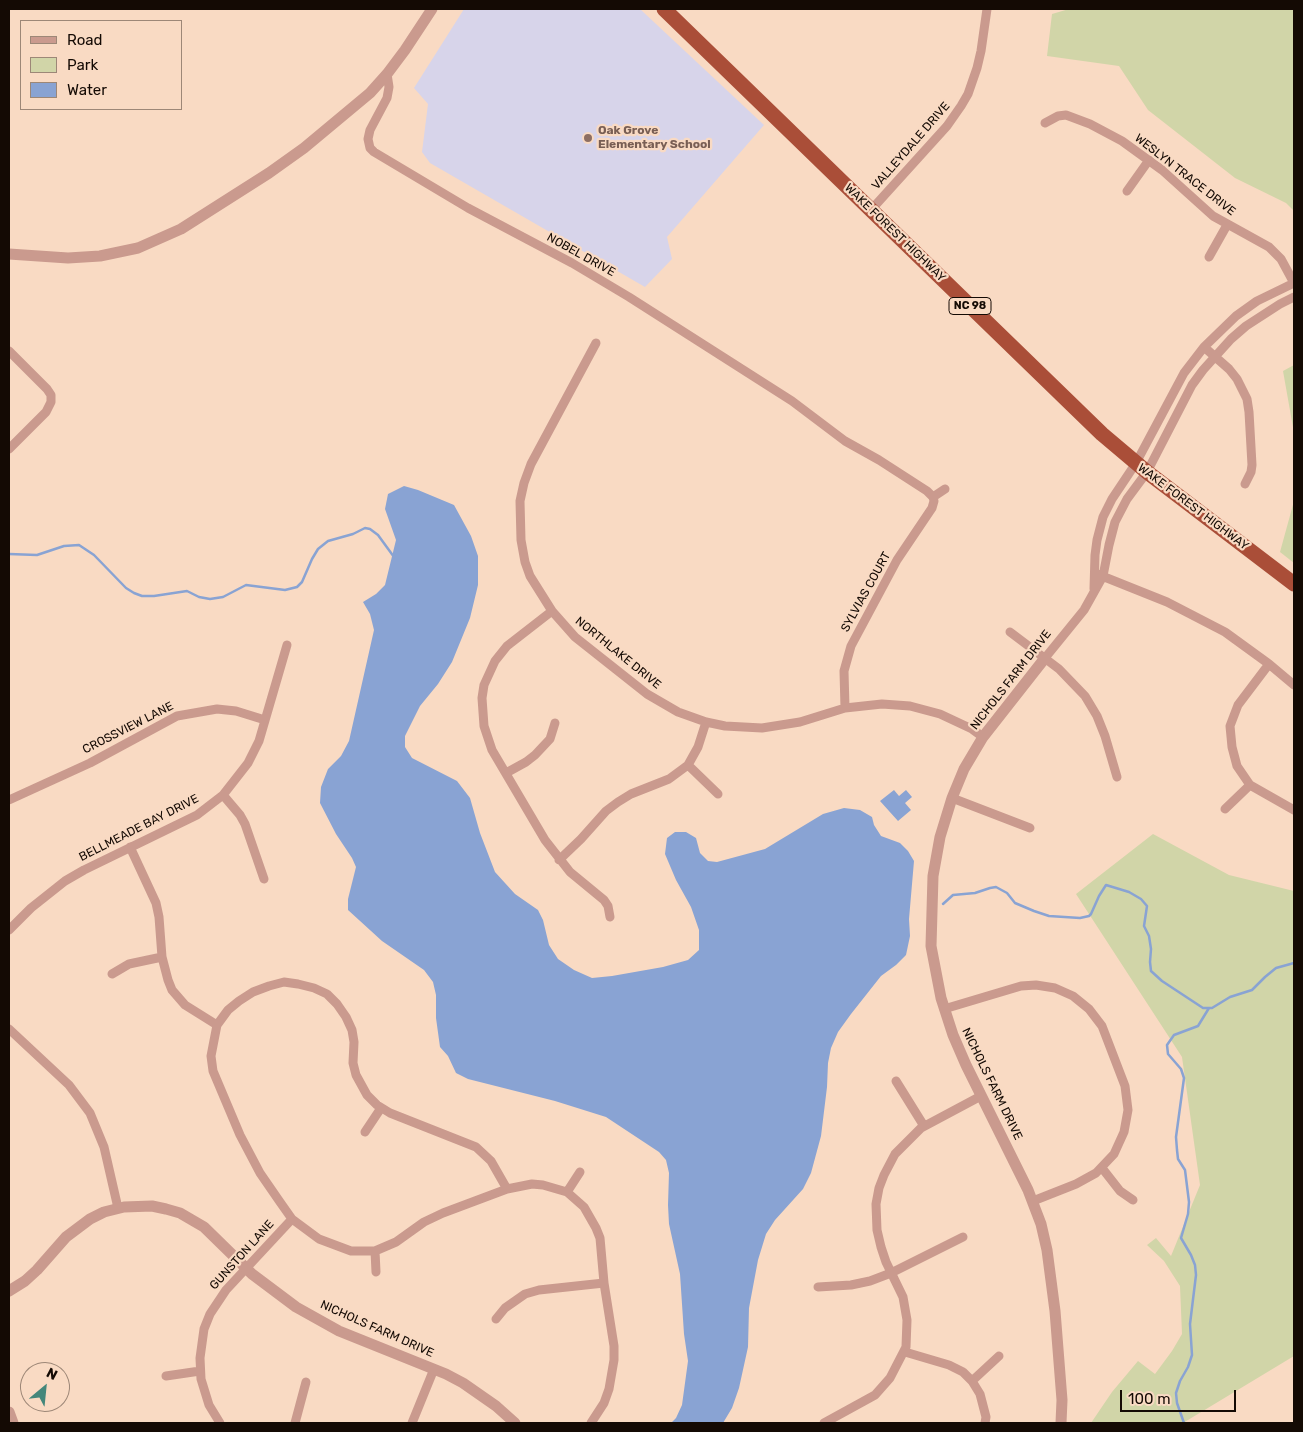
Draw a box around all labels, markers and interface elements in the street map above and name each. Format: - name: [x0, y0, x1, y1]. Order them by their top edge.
- legend: [20, 20, 182, 110]
- text: Road: [67, 31, 103, 49]
- text: Park: [67, 56, 98, 74]
- text: Water: [67, 81, 107, 99]
- street label: VALLEYDALE DRIVE: [869, 99, 953, 193]
- place label: Oak Grove Elementary School: [598, 124, 711, 152]
- street label: WESLYN TRACE DRIVE: [1132, 131, 1238, 219]
- marker: Oak Grove Elementary School: [582, 132, 594, 144]
- street label: WAKE FOREST HIGHWAY: [841, 181, 949, 285]
- street label: NOBEL DRIVE: [544, 230, 618, 280]
- road number: NC 98: [949, 298, 991, 314]
- street label: WAKE FOREST HIGHWAY: [1135, 461, 1251, 553]
- street label: SYLVIAS COURT: [838, 549, 894, 635]
- street label: NORTHLAKE DRIVE: [572, 614, 664, 692]
- street label: NICHOLS FARM DRIVE: [968, 627, 1054, 733]
- street label: CROSSVIEW LANE: [80, 699, 176, 757]
- street label: BELLMEADE BAY DRIVE: [77, 792, 201, 864]
- street label: NICHOLS FARM DRIVE: [959, 1026, 1025, 1142]
- street label: GUNSTON LANE: [207, 1217, 277, 1293]
- street label: NICHOLS FARM DRIVE: [318, 1297, 436, 1361]
- north arrow: [20, 1362, 70, 1412]
- text: N: [43, 1364, 60, 1384]
- scale bar: [1123, 1380, 1239, 1412]
- text: 100 m: [1128, 1390, 1170, 1408]

